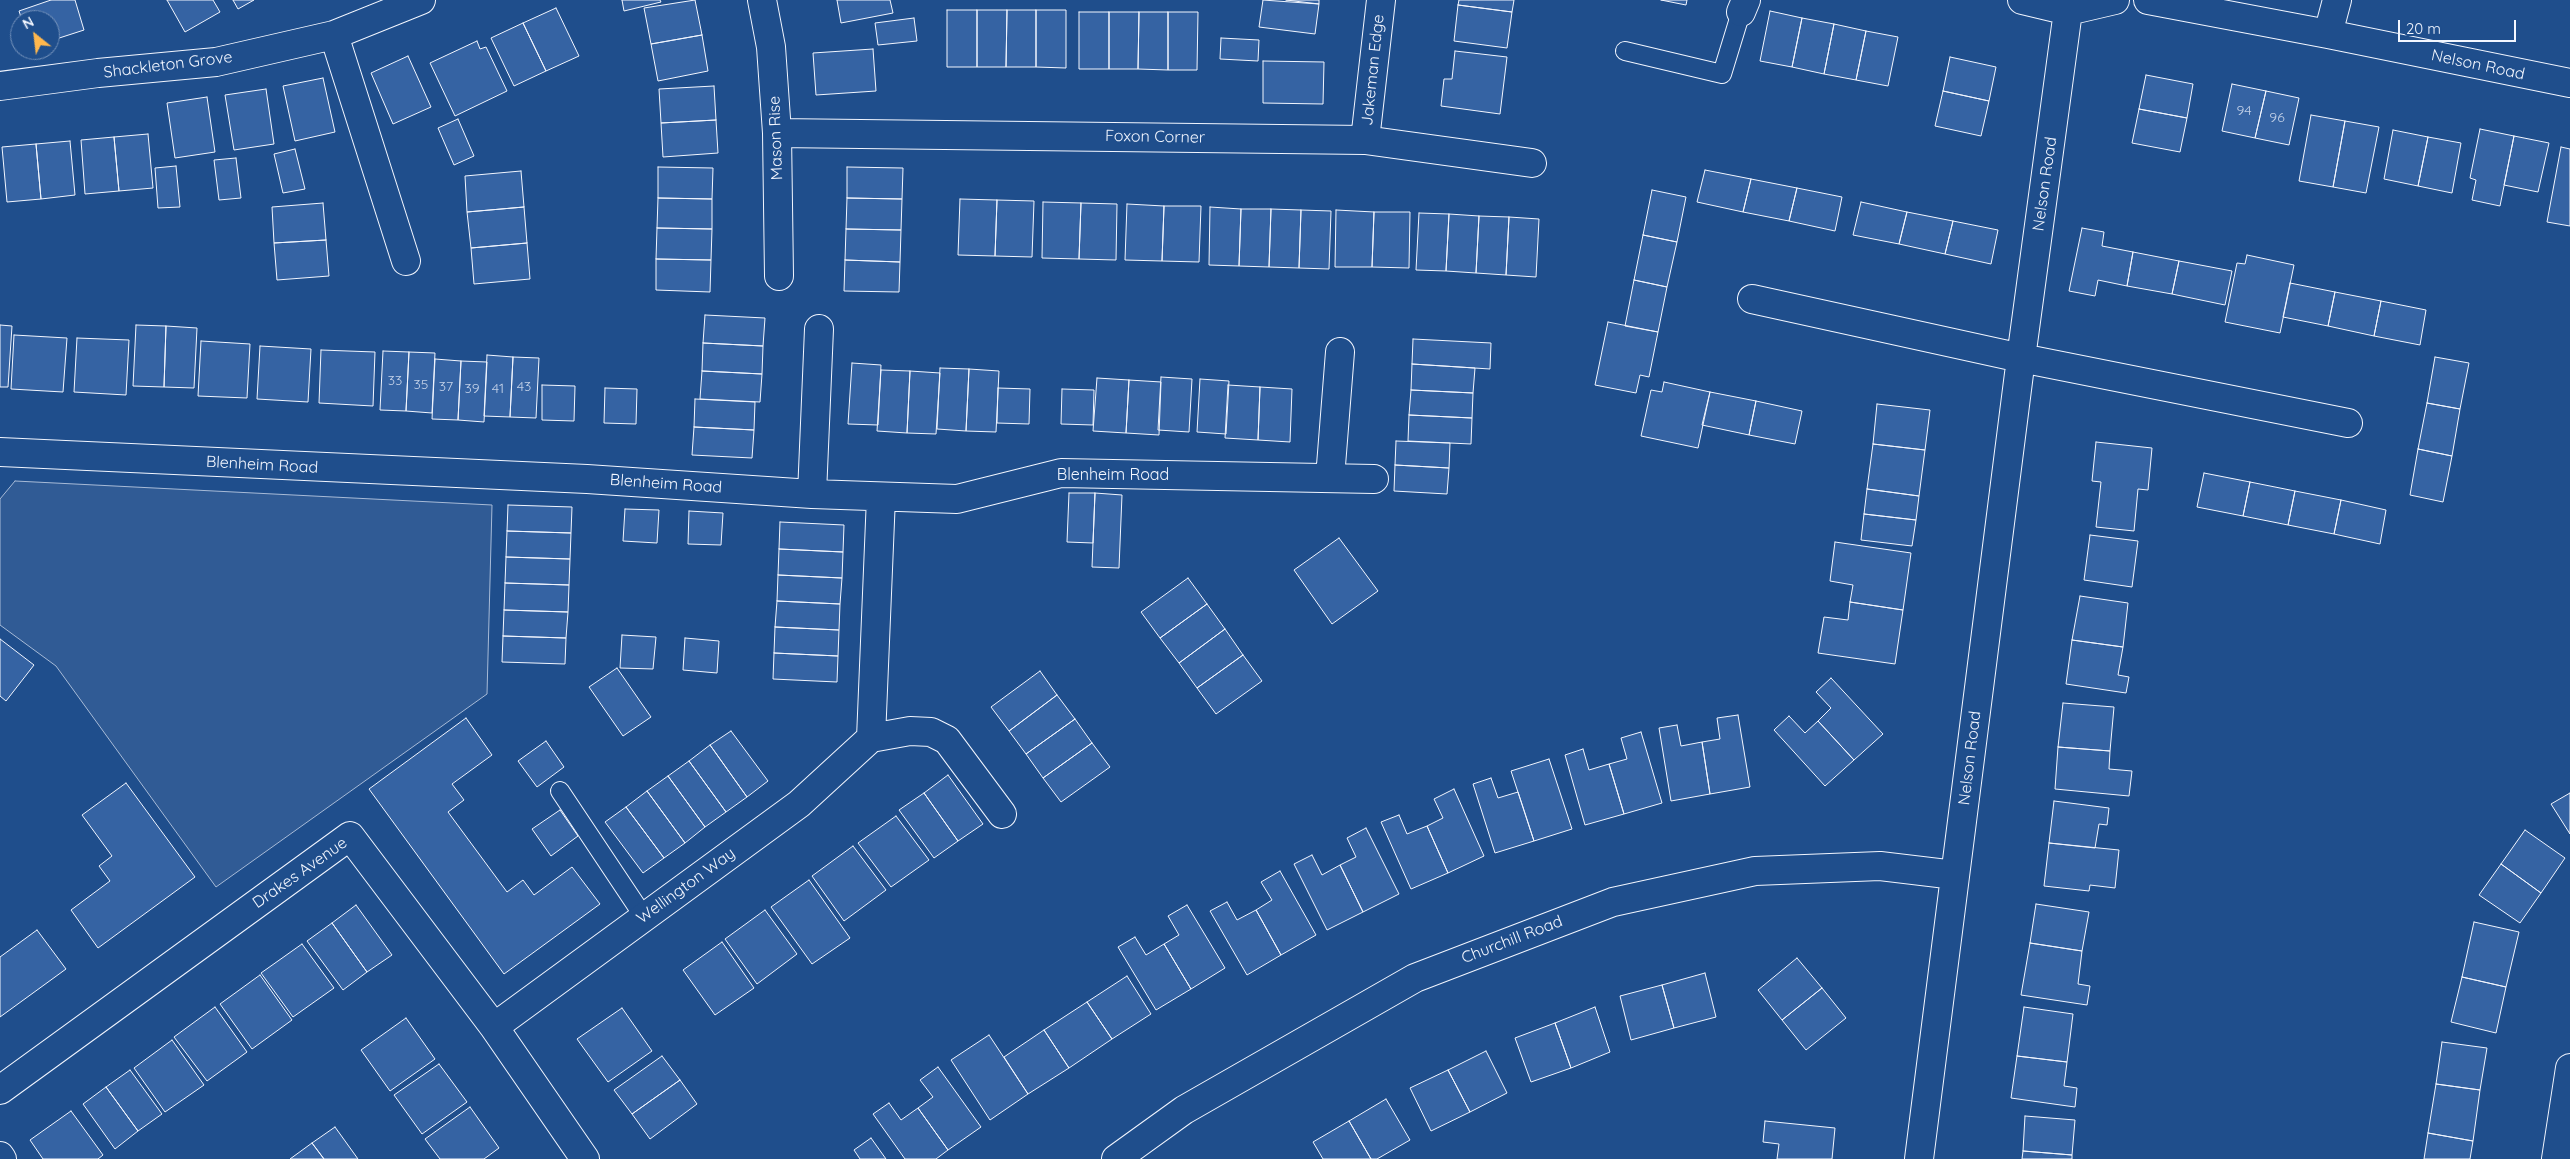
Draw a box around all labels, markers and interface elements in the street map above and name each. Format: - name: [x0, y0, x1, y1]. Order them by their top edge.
- north arrow: [10, 10, 60, 60]
- scale bar: [2400, 10, 2518, 42]
- text: N: [19, 12, 37, 33]
- street label: Jakeman Edge: [1358, 14, 1388, 126]
- text: 20 m: [2406, 19, 2441, 38]
- street label: Nelson Road: [2430, 46, 2526, 84]
- street label: Shackleton Grove: [102, 48, 234, 82]
- street label: Mason Rise: [765, 95, 787, 181]
- house number: 94: [2236, 103, 2252, 119]
- house number: 96: [2269, 110, 2285, 126]
- street label: Foxon Corner: [1105, 127, 1205, 147]
- street label: Nelson Road: [2029, 136, 2061, 232]
- house number: 33: [388, 373, 402, 389]
- house number: 35: [414, 377, 428, 393]
- house number: 37: [439, 379, 453, 395]
- house number: 43: [517, 379, 531, 395]
- house number: 39: [464, 381, 480, 397]
- house number: 41: [492, 381, 504, 397]
- street label: Blenheim Road: [205, 452, 319, 478]
- street label: Blenheim Road: [1057, 465, 1169, 485]
- street label: Blenheim Road: [609, 471, 723, 497]
- street label: Nelson Road: [1955, 710, 1985, 806]
- street label: Drakes Avenue: [249, 833, 351, 913]
- street label: Wellington Way: [633, 844, 739, 928]
- street label: Churchill Road: [1459, 912, 1565, 968]

